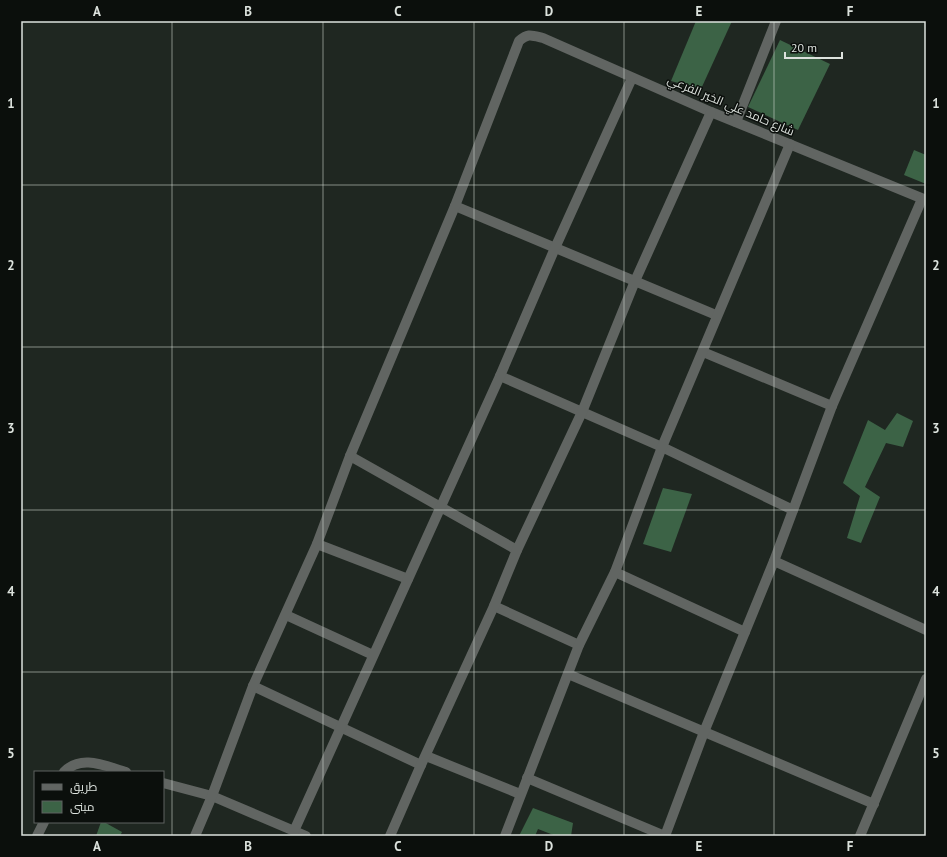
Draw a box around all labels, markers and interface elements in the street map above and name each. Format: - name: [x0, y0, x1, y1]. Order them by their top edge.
- text: A: [93, 3, 101, 20]
- text: B: [244, 3, 252, 20]
- text: C: [394, 3, 402, 20]
- text: D: [545, 3, 553, 20]
- text: E: [696, 3, 703, 20]
- text: F: [847, 3, 854, 20]
- scale bar: [785, 34, 842, 60]
- text: 20 m: [791, 40, 817, 55]
- street label: شارع حامد علي الخير الفرعي: [664, 71, 797, 141]
- text: 1: [7, 95, 15, 112]
- text: 1: [932, 95, 940, 112]
- text: 2: [7, 257, 15, 274]
- text: 2: [932, 257, 940, 274]
- text: 3: [7, 420, 15, 437]
- text: 3: [932, 420, 940, 437]
- text: 4: [7, 583, 15, 600]
- text: 4: [932, 583, 940, 600]
- text: 5: [7, 745, 15, 762]
- text: 5: [932, 745, 940, 762]
- legend: [34, 771, 164, 823]
- text: طريق: [70, 779, 98, 794]
- text: مبنى: [70, 799, 95, 814]
- text: A: [93, 838, 101, 855]
- text: B: [244, 838, 252, 855]
- text: C: [394, 838, 402, 855]
- text: D: [545, 838, 553, 855]
- text: E: [696, 838, 703, 855]
- text: F: [847, 838, 854, 855]

